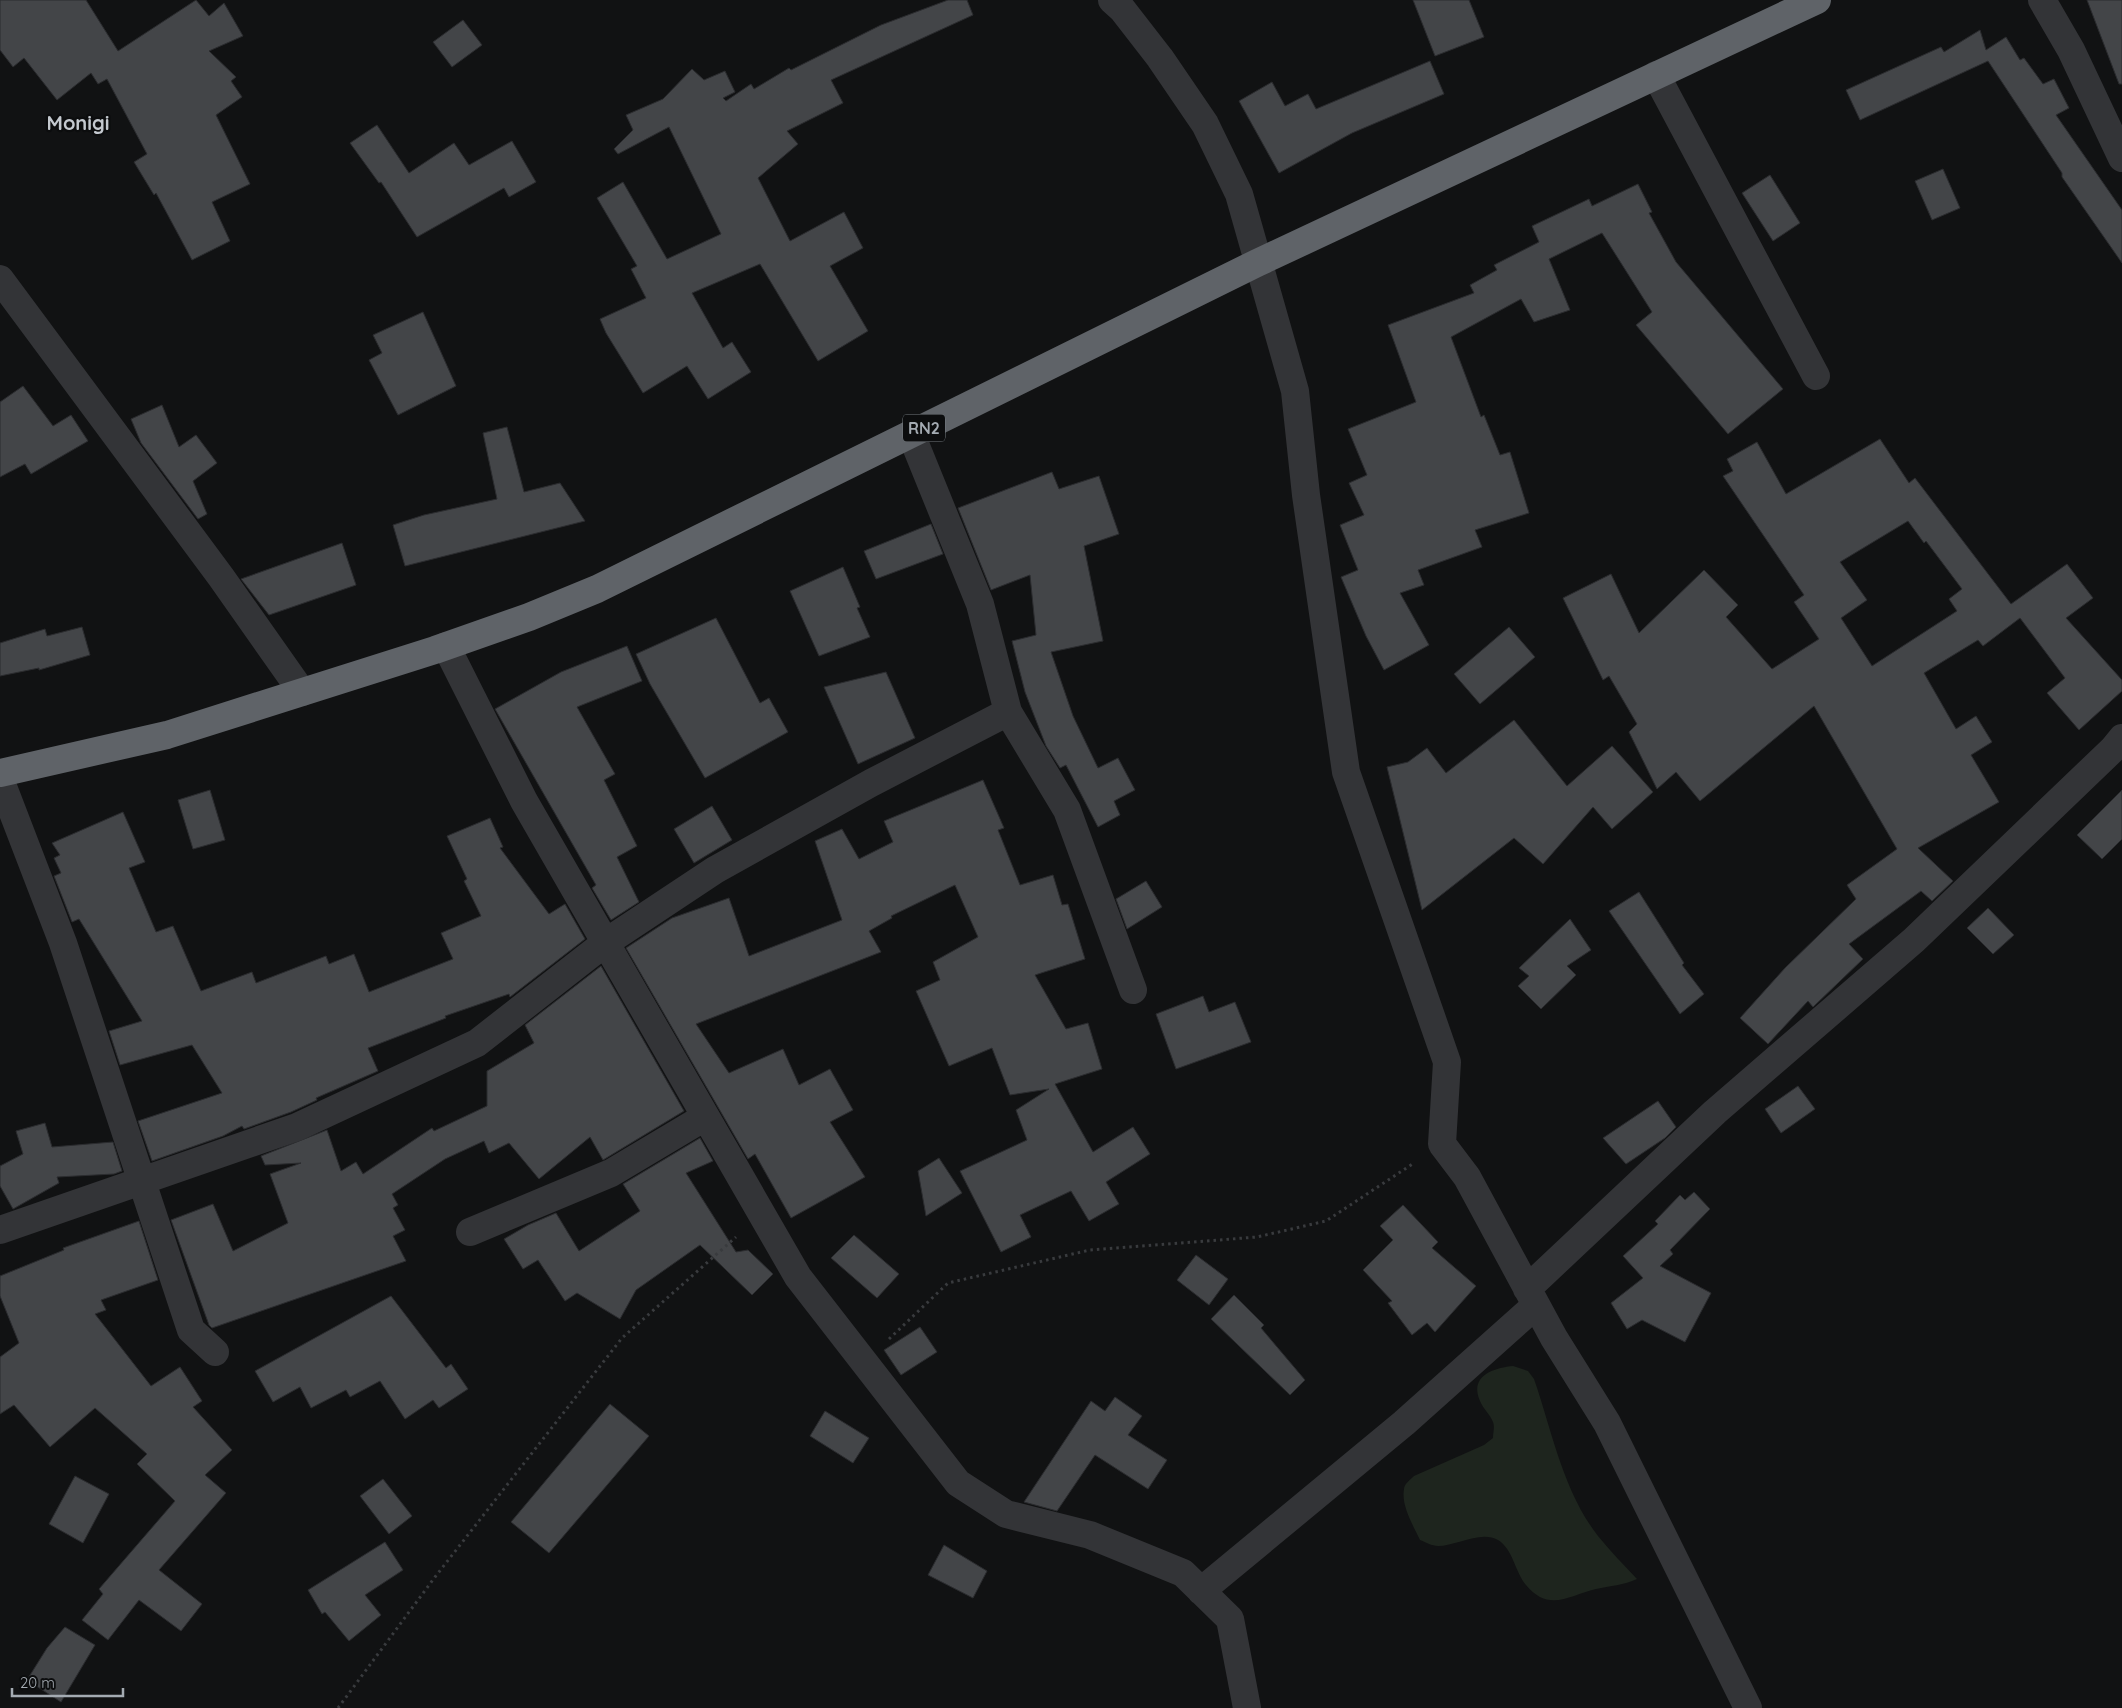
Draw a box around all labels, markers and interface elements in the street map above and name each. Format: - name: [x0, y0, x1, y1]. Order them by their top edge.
- district label: Monigi: [47, 110, 109, 135]
- road number: RN2: [903, 414, 945, 442]
- scale bar: [12, 1666, 124, 1698]
- text: 20 m: [20, 1673, 55, 1692]

